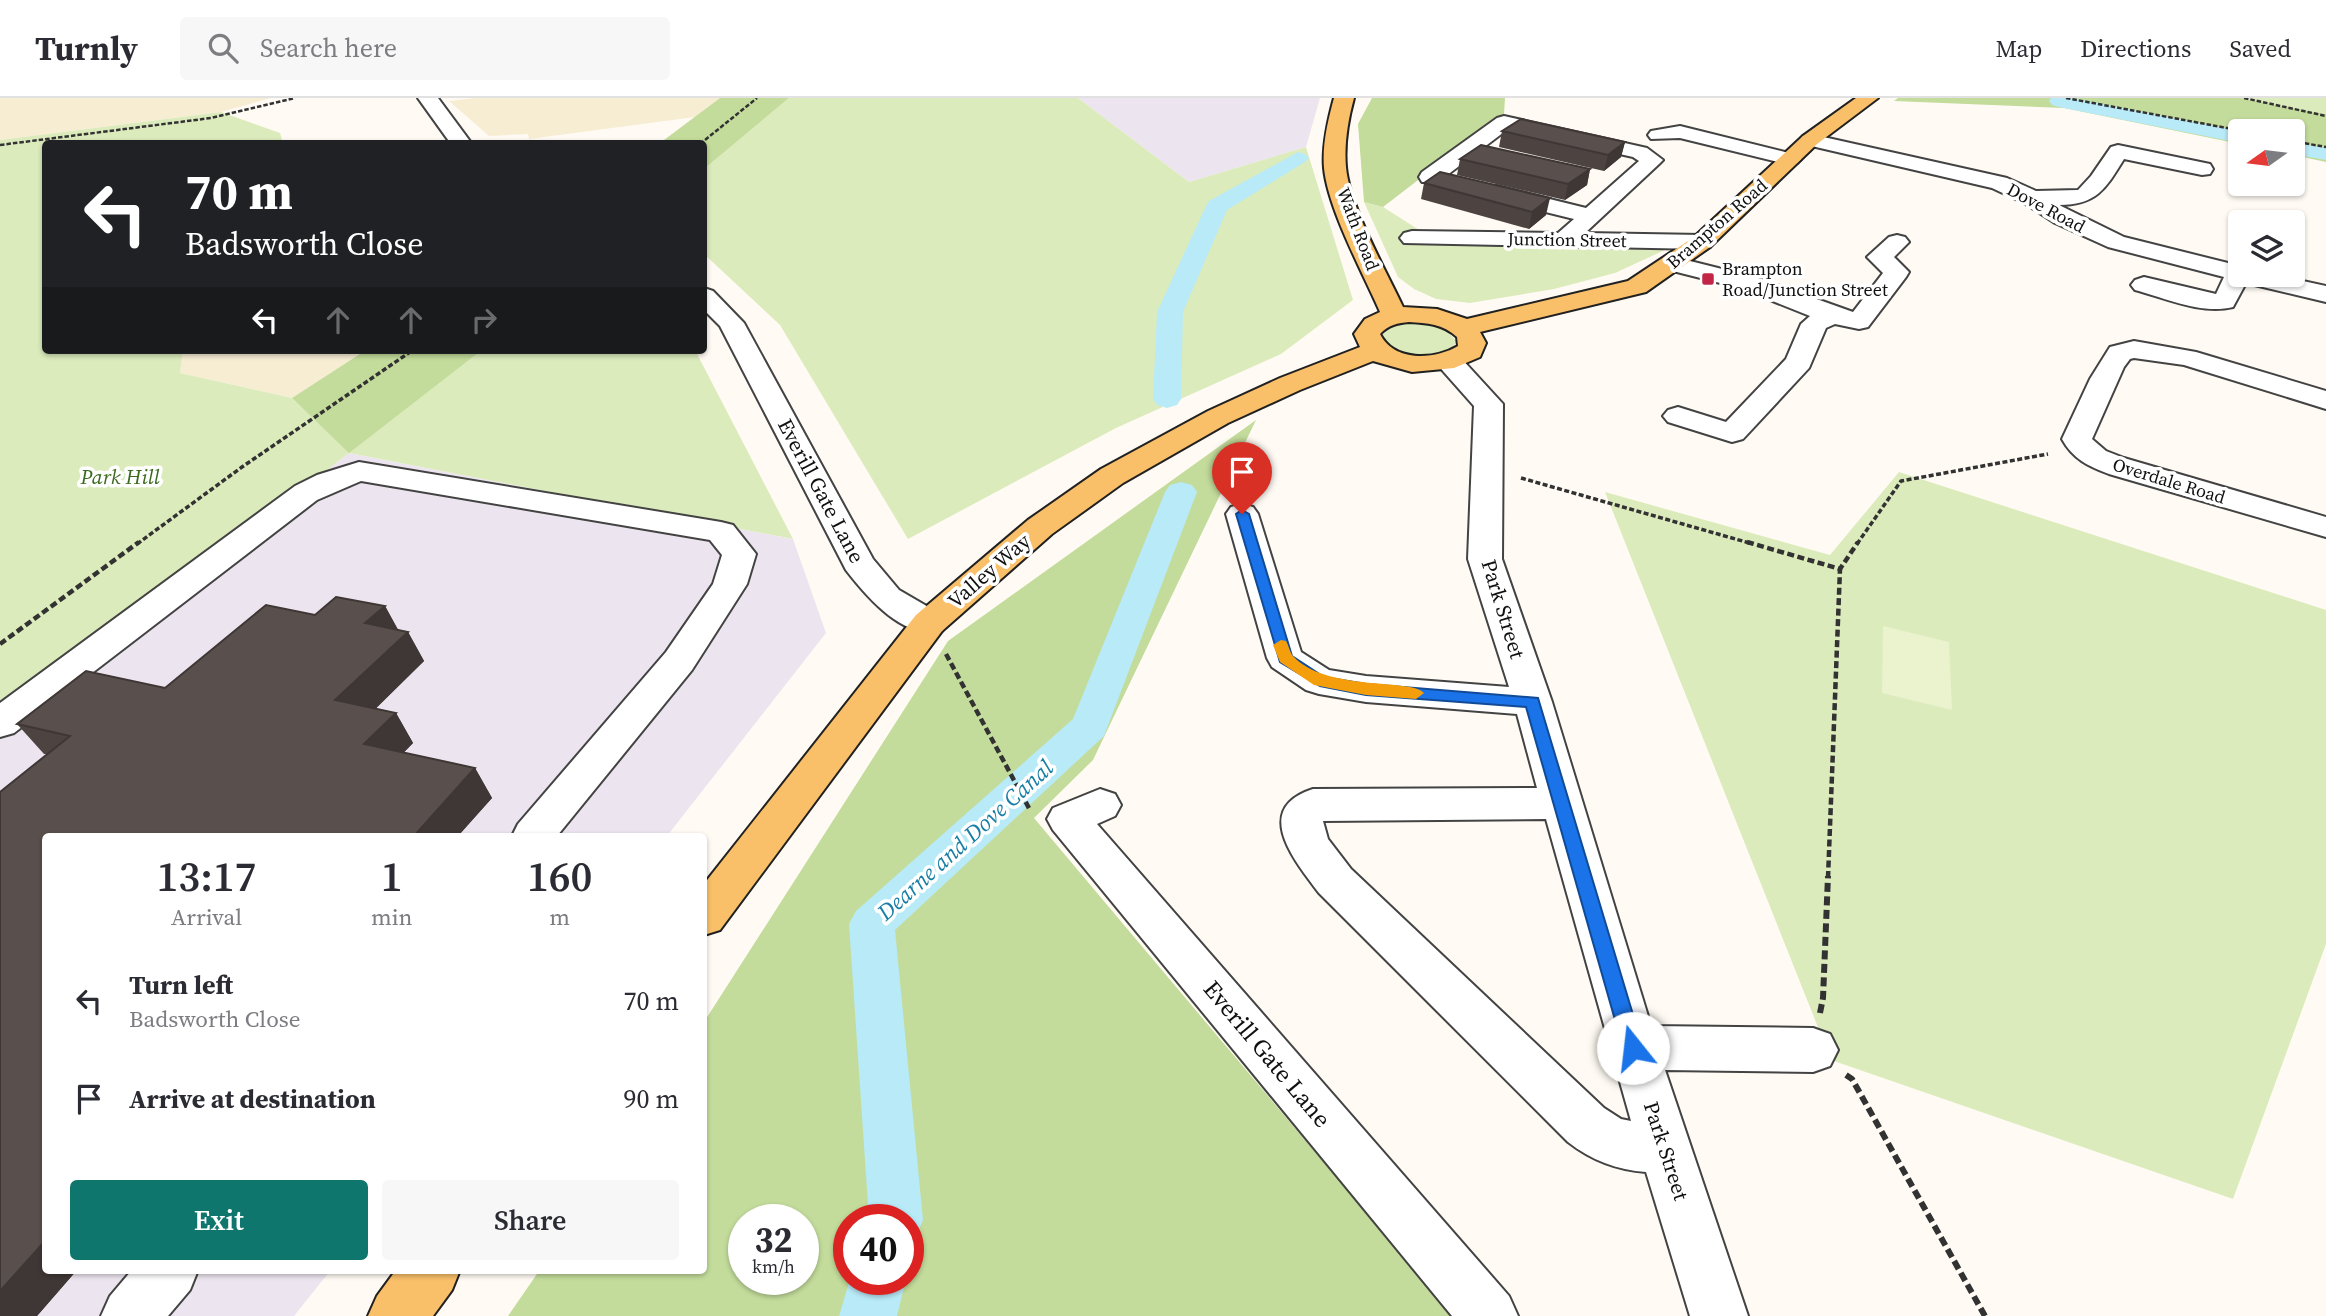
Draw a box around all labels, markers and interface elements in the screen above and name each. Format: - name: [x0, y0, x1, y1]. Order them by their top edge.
- search box: [180, 17, 670, 80]
- text: Turnly: [35, 26, 138, 71]
- icon: search: [204, 29, 242, 67]
- text: Search here: [260, 30, 397, 66]
- text: Map: [1995, 32, 2042, 65]
- text: Directions: [2080, 32, 2191, 65]
- text: Saved: [2229, 32, 2291, 65]
- north arrow: [2228, 119, 2305, 196]
- map controls: [2228, 119, 2305, 287]
- text: 70 m: [185, 158, 293, 225]
- icon: left: [70, 168, 161, 259]
- street label: Brampton Road: [1661, 173, 1772, 274]
- street label: Dove Road: [2003, 176, 2090, 239]
- street label: Wath Road: [1331, 184, 1386, 274]
- button: layers: [2228, 210, 2305, 287]
- text: Badsworth Close: [185, 222, 424, 266]
- street label: Junction Street: [1506, 226, 1627, 253]
- place label: Brampton Road/Junction Street: [1722, 256, 1888, 302]
- marker: Brampton Road/Junction Street: [1700, 271, 1716, 287]
- icon: left: [246, 301, 284, 339]
- icon: ahead: [319, 301, 357, 339]
- icon: ahead: [392, 301, 430, 339]
- icon: right: [465, 301, 503, 339]
- street label: Everill Gate Lane: [771, 413, 872, 568]
- pin: [1212, 442, 1272, 514]
- street label: Overdale Road: [2110, 451, 2229, 510]
- icon: arrive: [1223, 453, 1261, 491]
- park label: Park Hill: [79, 462, 160, 491]
- street label: Valley Way: [941, 526, 1037, 615]
- street label: Park Street: [1475, 556, 1532, 662]
- water label: Dearne and Dove Canal: [869, 752, 1060, 928]
- text: 13:17: [156, 847, 256, 905]
- text: 1: [381, 847, 403, 905]
- text: 160: [527, 847, 592, 905]
- text: Arrival: [171, 901, 242, 933]
- text: min: [371, 901, 412, 933]
- text: m: [549, 901, 570, 933]
- text: Turn left: [129, 967, 233, 1003]
- street label: Everill Gate Lane: [1196, 973, 1339, 1134]
- icon: left: [70, 982, 108, 1020]
- text: 70 m: [624, 983, 679, 1019]
- text: Badsworth Close: [129, 1003, 300, 1035]
- position arrow: [1596, 1011, 1670, 1085]
- icon: arrive: [70, 1080, 108, 1118]
- text: Arrive at destination: [129, 1081, 376, 1117]
- text: 90 m: [624, 1081, 679, 1117]
- street label: Park Street: [1637, 1098, 1696, 1204]
- button: Exit: [70, 1180, 368, 1260]
- button: Share: [382, 1180, 679, 1260]
- speed limit sign: 40: [833, 1204, 924, 1295]
- text: 32: [755, 1216, 792, 1264]
- text: km/h: [752, 1254, 795, 1279]

